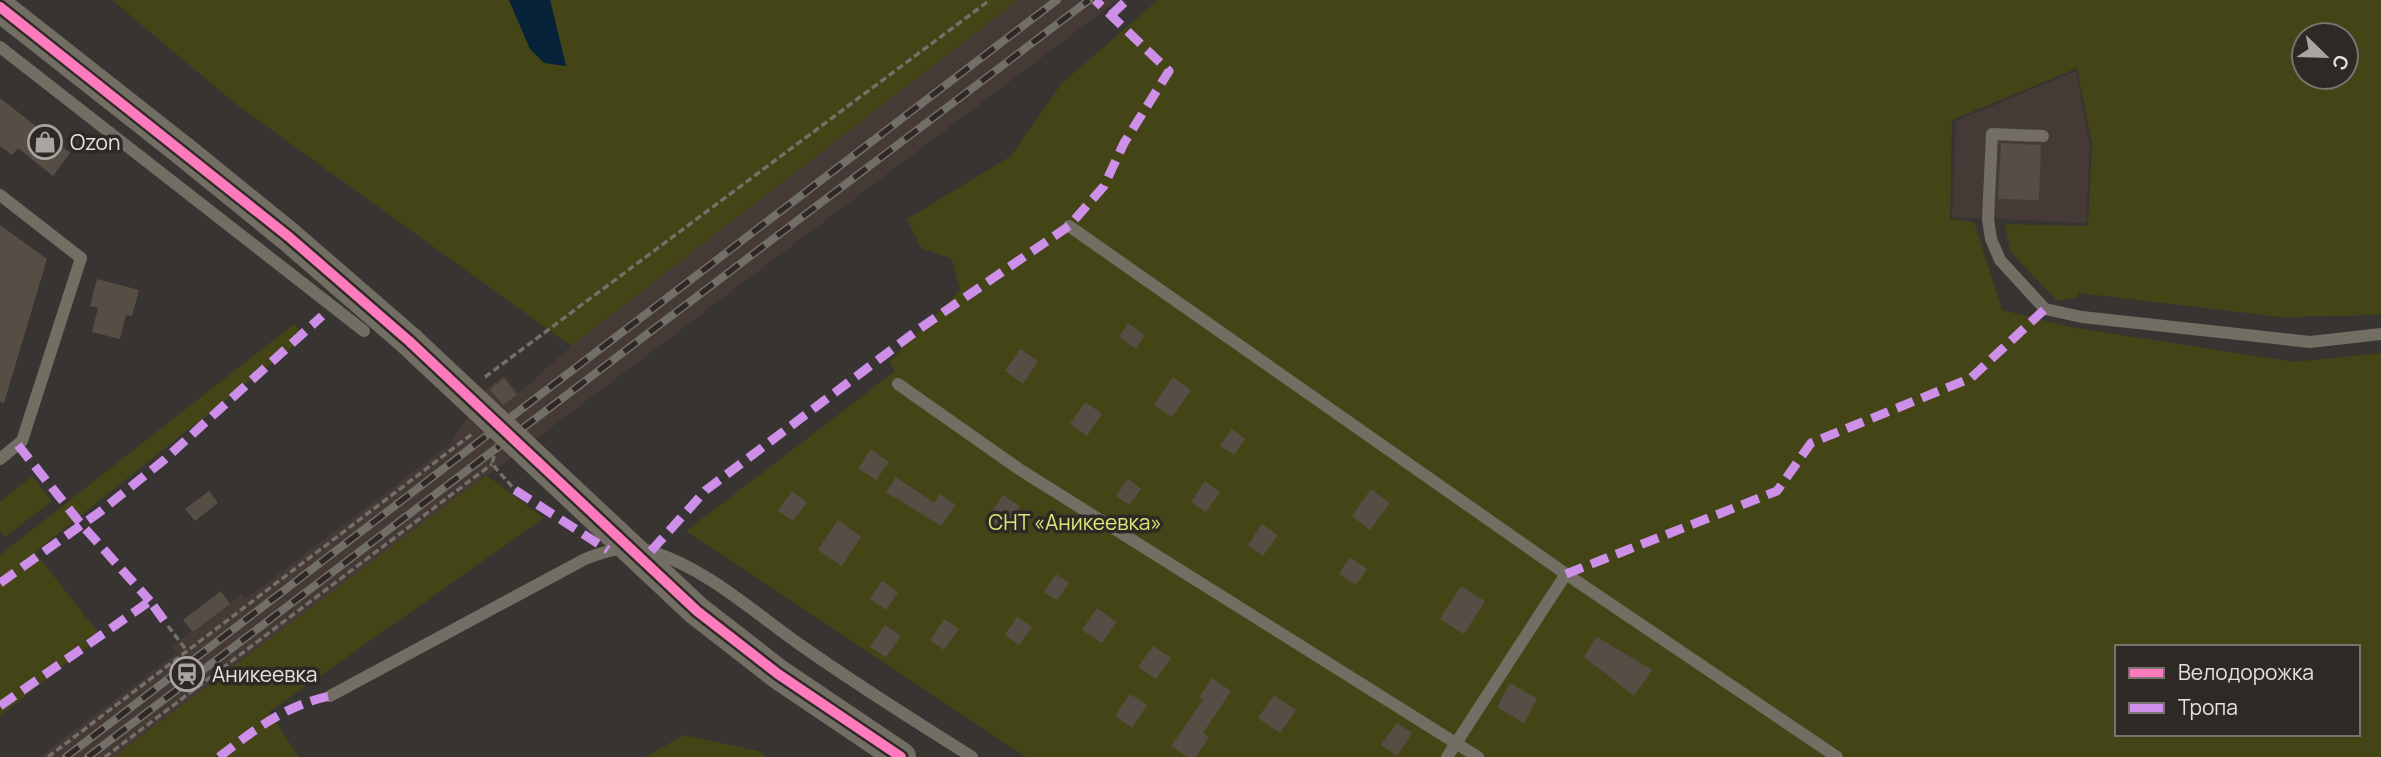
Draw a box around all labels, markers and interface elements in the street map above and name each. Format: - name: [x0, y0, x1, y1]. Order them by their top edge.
- north arrow: [2290, 21, 2360, 91]
- text: С: [2326, 51, 2355, 74]
- shop icon: Ozon: [26, 123, 64, 161]
- place label: Ozon: [70, 128, 120, 156]
- park label: СНТ «Аникеевка»: [988, 508, 1162, 536]
- legend: [2115, 645, 2360, 736]
- station icon: Аникеевка: [168, 655, 206, 693]
- text: Велодорожка: [2178, 658, 2314, 686]
- place label: Аникеевка: [212, 660, 318, 688]
- text: Тропа: [2178, 693, 2238, 721]

